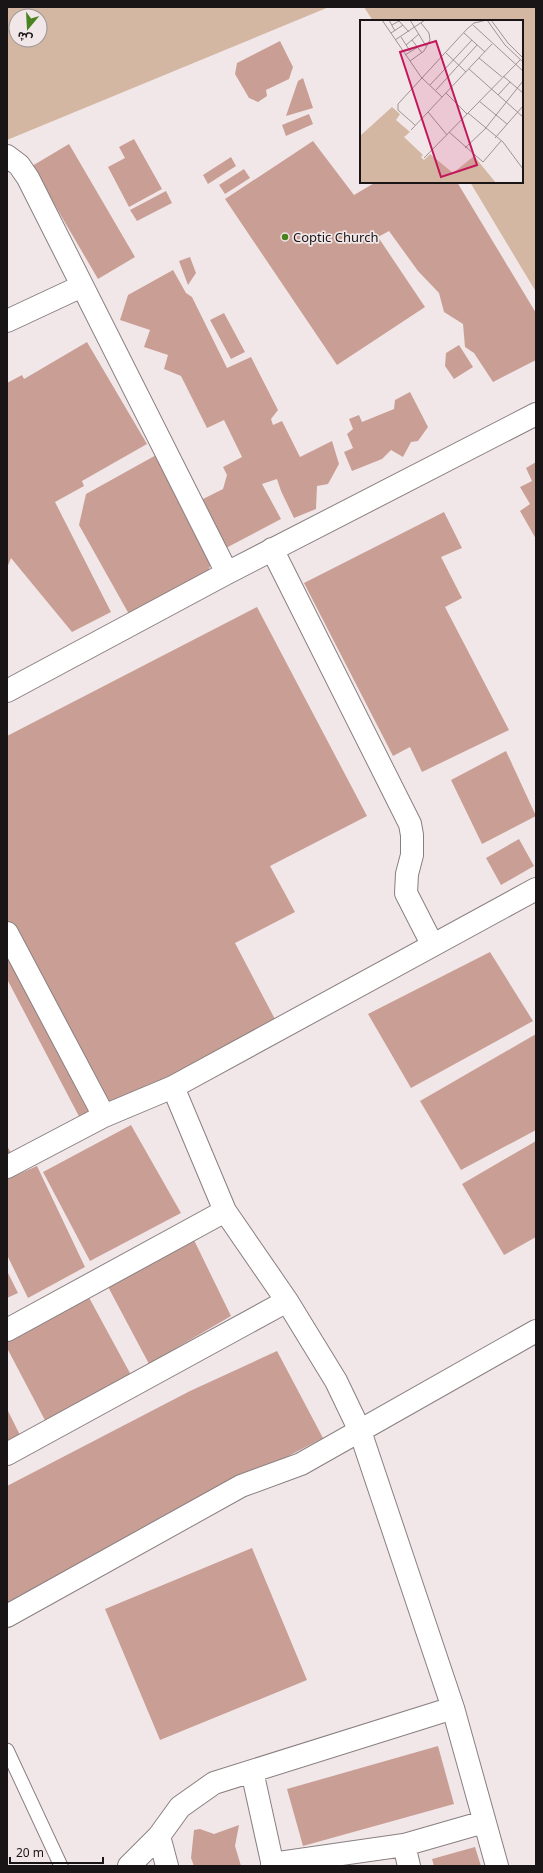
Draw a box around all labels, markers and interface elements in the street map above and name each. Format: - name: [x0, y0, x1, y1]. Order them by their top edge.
- north arrow: [8, 8, 48, 48]
- inset map: [360, 20, 523, 183]
- text: ش: [15, 29, 34, 47]
- place label: Coptic Church: [293, 228, 378, 246]
- marker: Coptic Church: [280, 232, 290, 242]
- scale bar: [10, 1839, 103, 1865]
- text: 20 m: [16, 1844, 44, 1861]

